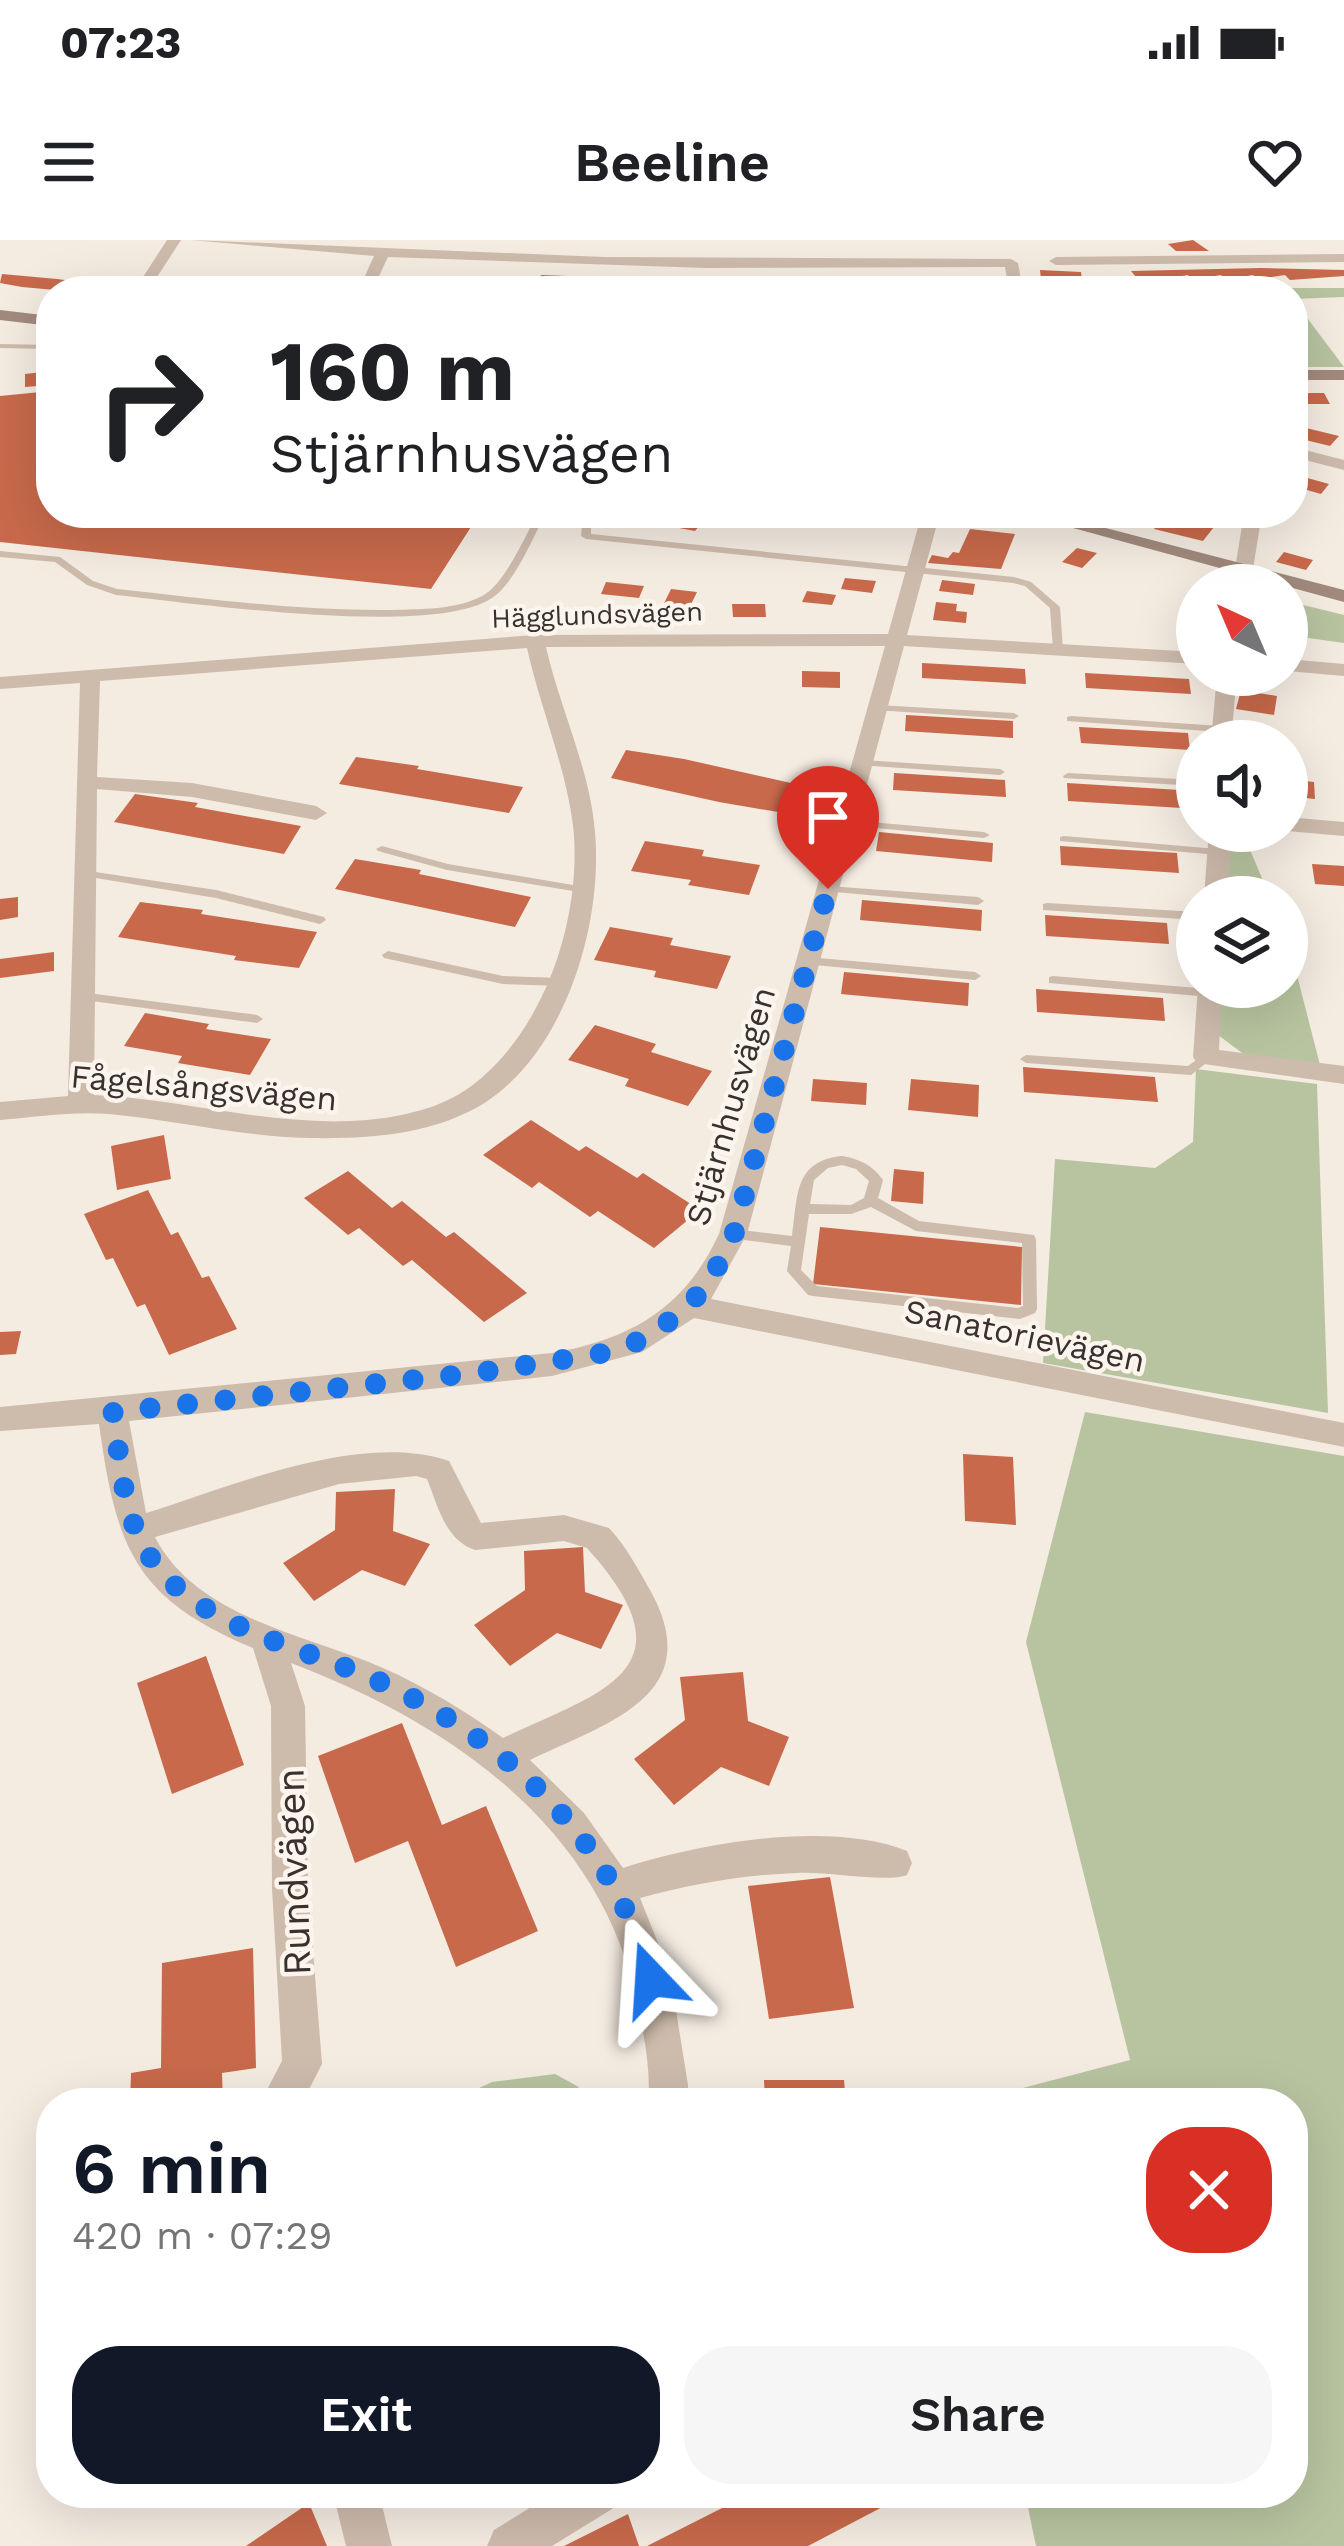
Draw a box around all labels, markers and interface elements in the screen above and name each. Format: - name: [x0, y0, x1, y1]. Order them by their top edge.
- text: 07:23: [60, 16, 181, 69]
- icon: menu: [36, 129, 102, 195]
- icon: heart: [1242, 129, 1308, 195]
- text: Beeline: [574, 131, 770, 194]
- text: 160 m: [270, 322, 515, 420]
- icon: right: [72, 324, 228, 480]
- text: Stjärnhusvägen: [270, 422, 673, 485]
- north arrow: [1176, 564, 1308, 696]
- map controls: [1176, 564, 1308, 1008]
- street label: Hägglundsvägen: [491, 595, 703, 635]
- button: sound: [1176, 720, 1308, 852]
- pin: [777, 766, 879, 889]
- icon: arrive: [795, 784, 861, 850]
- button: layers: [1176, 876, 1308, 1008]
- street label: Stjärnhusvägen: [678, 982, 783, 1230]
- street label: Fågelsångsvägen: [69, 1056, 339, 1119]
- street label: Sanatorievägen: [901, 1291, 1149, 1380]
- street label: Rundvägen: [267, 1768, 320, 1976]
- position arrow: [588, 1916, 714, 2042]
- text: 6 min: [72, 2126, 271, 2210]
- button: close: [1146, 2127, 1272, 2253]
- text: 420 m · 07:29: [72, 2213, 332, 2258]
- button: Exit: [72, 2346, 660, 2484]
- button: Share: [684, 2346, 1272, 2484]

